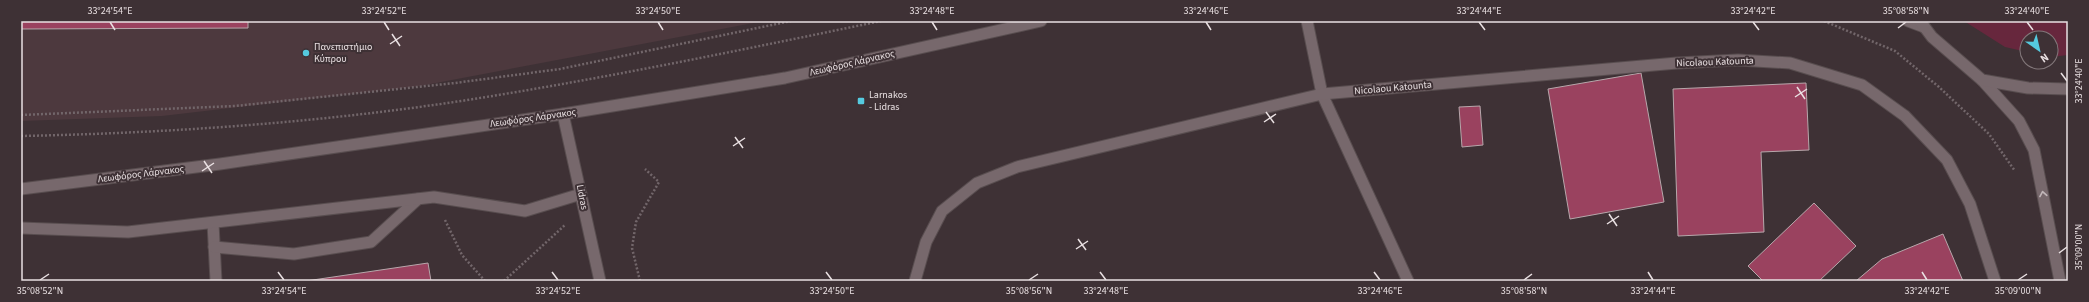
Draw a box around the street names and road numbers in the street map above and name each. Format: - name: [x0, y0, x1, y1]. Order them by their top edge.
- street label: Λεωφόρος Λάρνακος: [808, 46, 896, 80]
- street label: Nicolaou Katounta: [1676, 54, 1754, 70]
- street label: Nicolaou Katounta: [1354, 78, 1432, 98]
- street label: Λεωφόρος Λάρνακος: [489, 105, 578, 131]
- street label: Λεωφόρος Λάρνακος: [97, 162, 186, 186]
- street label: Lidras: [573, 183, 591, 211]

